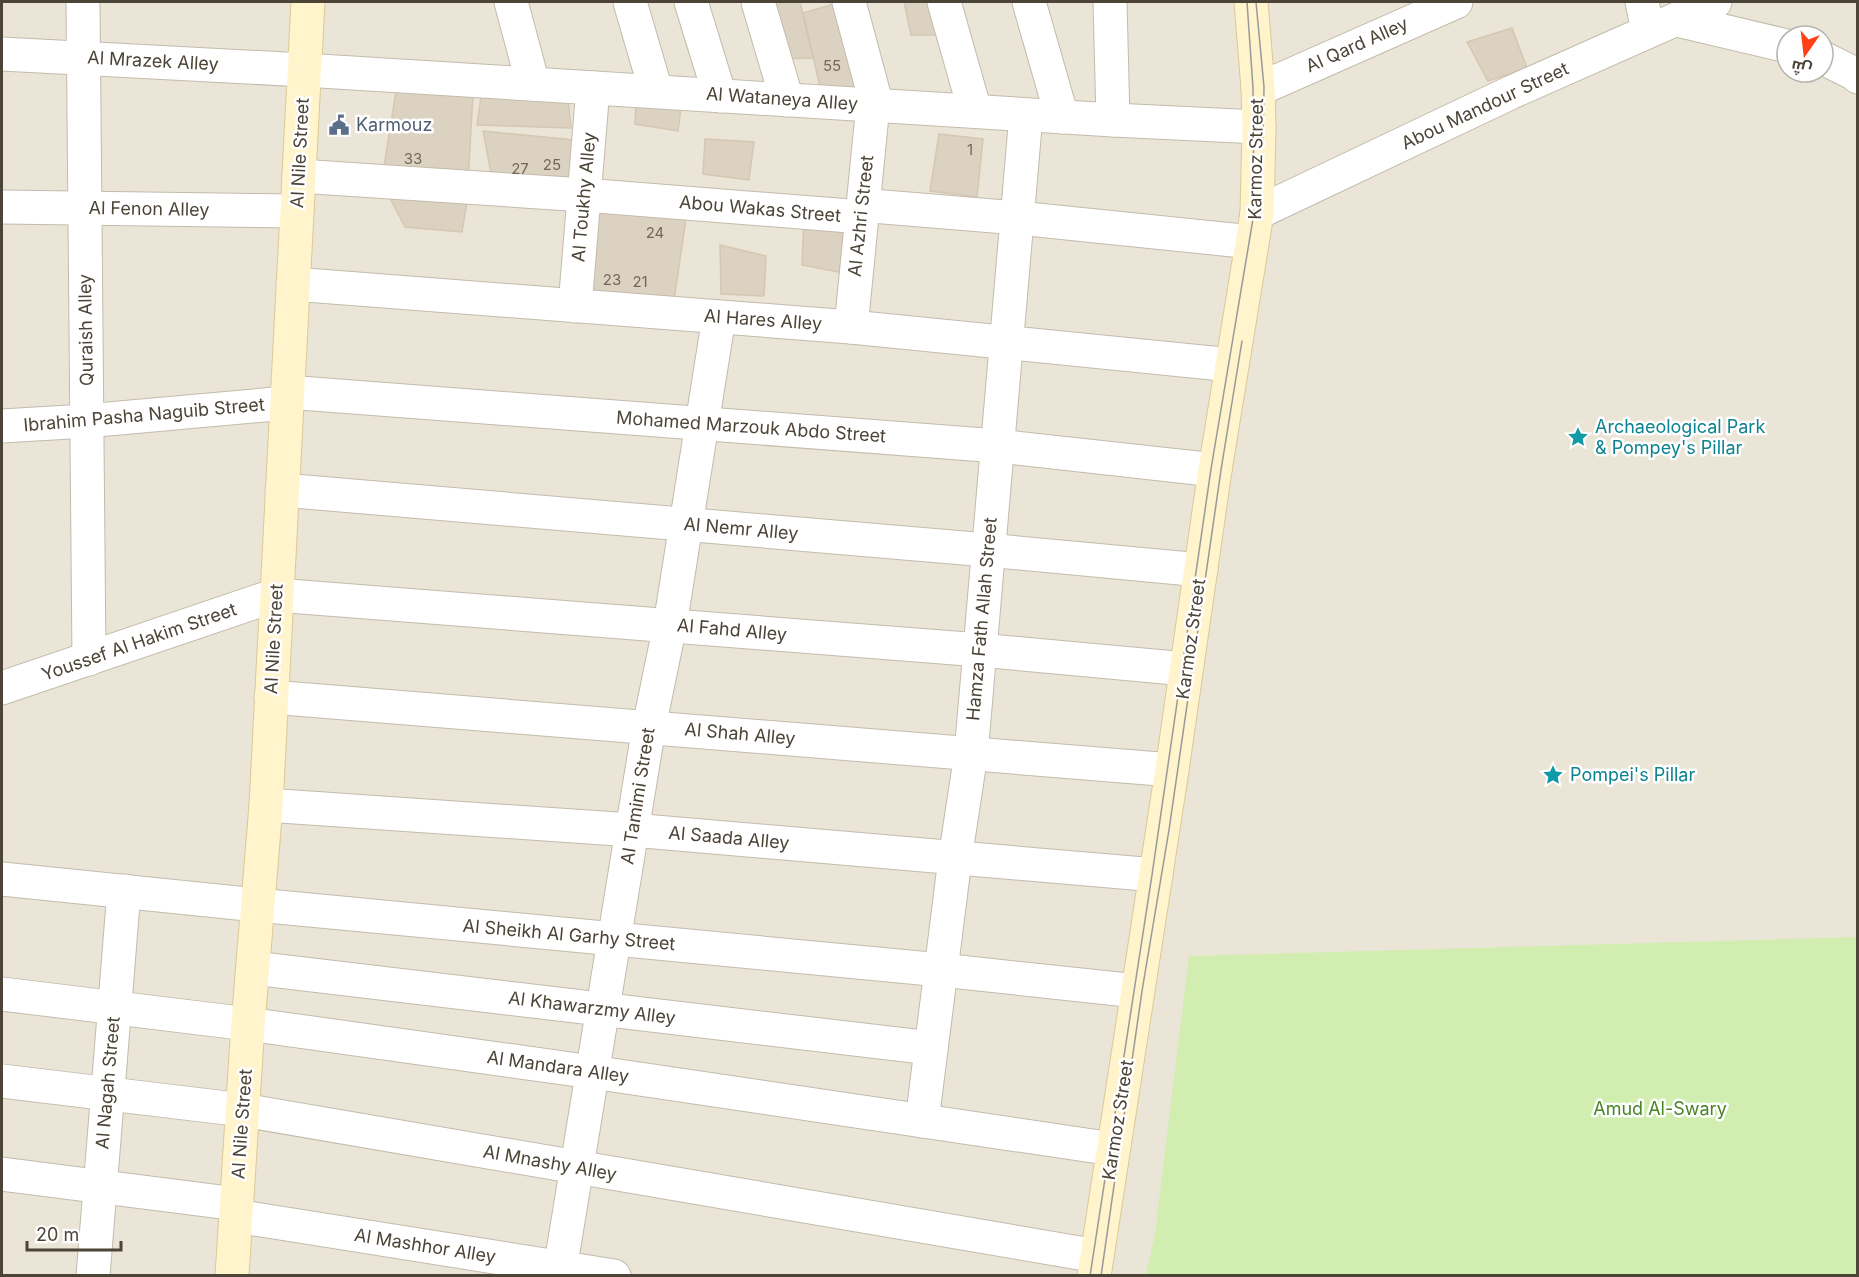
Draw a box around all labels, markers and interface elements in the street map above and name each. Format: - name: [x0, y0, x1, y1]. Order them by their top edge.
- street label: Al Qard Alley: [1302, 13, 1411, 76]
- north arrow: [1775, 24, 1835, 84]
- street label: Al Mrazek Alley: [87, 47, 219, 74]
- house number: 55: [823, 56, 841, 75]
- text: ش: [1789, 56, 1814, 81]
- street label: Abou Mandour Street: [1398, 58, 1572, 154]
- street label: Al Wataneya Alley: [705, 83, 859, 114]
- street label: Al Nile Street: [286, 97, 313, 209]
- street label: Karmoz Street: [1244, 98, 1267, 220]
- public building icon: Karmouz: [327, 113, 351, 137]
- place label: Karmouz: [356, 114, 432, 135]
- street label: Al Toukhy Alley: [567, 131, 600, 263]
- house number: 1: [967, 140, 973, 159]
- house number: 33: [404, 149, 422, 168]
- street label: Al Azhri Street: [844, 154, 877, 278]
- house number: 25: [543, 155, 561, 174]
- house number: 27: [511, 159, 529, 178]
- street label: Abou Wakas Street: [678, 191, 842, 226]
- street label: Al Fenon Alley: [88, 197, 210, 220]
- house number: 24: [646, 223, 664, 242]
- house number: 23: [603, 270, 621, 289]
- house number: 21: [632, 272, 648, 291]
- street label: Quraish Alley: [74, 274, 97, 386]
- street label: Al Hares Alley: [703, 305, 823, 334]
- street label: Ibrahim Pasha Naguib Street: [22, 393, 266, 436]
- street label: Mohamed Marzouk Abdo Street: [615, 407, 887, 446]
- place label: Archaeological Park & Pompey's Pillar: [1595, 416, 1765, 458]
- place icon: Archaeological Park & Pompey's Pillar: [1566, 425, 1590, 449]
- street label: Al Nemr Alley: [683, 513, 799, 544]
- street label: Hamza Fath Allah Street: [962, 516, 1001, 721]
- street label: Karmoz Street: [1172, 577, 1209, 700]
- street label: Al Nile Street: [260, 583, 287, 695]
- street label: Youssef Al Hakim Street: [39, 598, 239, 685]
- street label: Al Fahd Alley: [676, 614, 788, 645]
- street label: Al Shah Alley: [684, 718, 796, 749]
- street label: Al Tamimi Street: [616, 726, 659, 866]
- place icon: Pompei's Pillar: [1541, 763, 1565, 787]
- place label: Pompei's Pillar: [1570, 764, 1695, 785]
- street label: Al Saada Alley: [668, 822, 790, 853]
- street label: Al Sheikh Al Garhy Street: [462, 915, 676, 954]
- street label: Al Khawarzmy Alley: [507, 987, 677, 1028]
- street label: Al Nagah Street: [91, 1016, 124, 1150]
- street label: Al Mandara Alley: [486, 1046, 630, 1087]
- street label: Karmoz Street: [1098, 1058, 1137, 1181]
- street label: Al Nile Street: [227, 1068, 256, 1180]
- park label: Amud Al-Swary: [1593, 1098, 1727, 1119]
- street label: Al Mnashy Alley: [482, 1140, 619, 1185]
- scale bar: [27, 1214, 122, 1252]
- text: 20 m: [36, 1224, 79, 1245]
- street label: Al Mashhor Alley: [353, 1224, 497, 1267]

